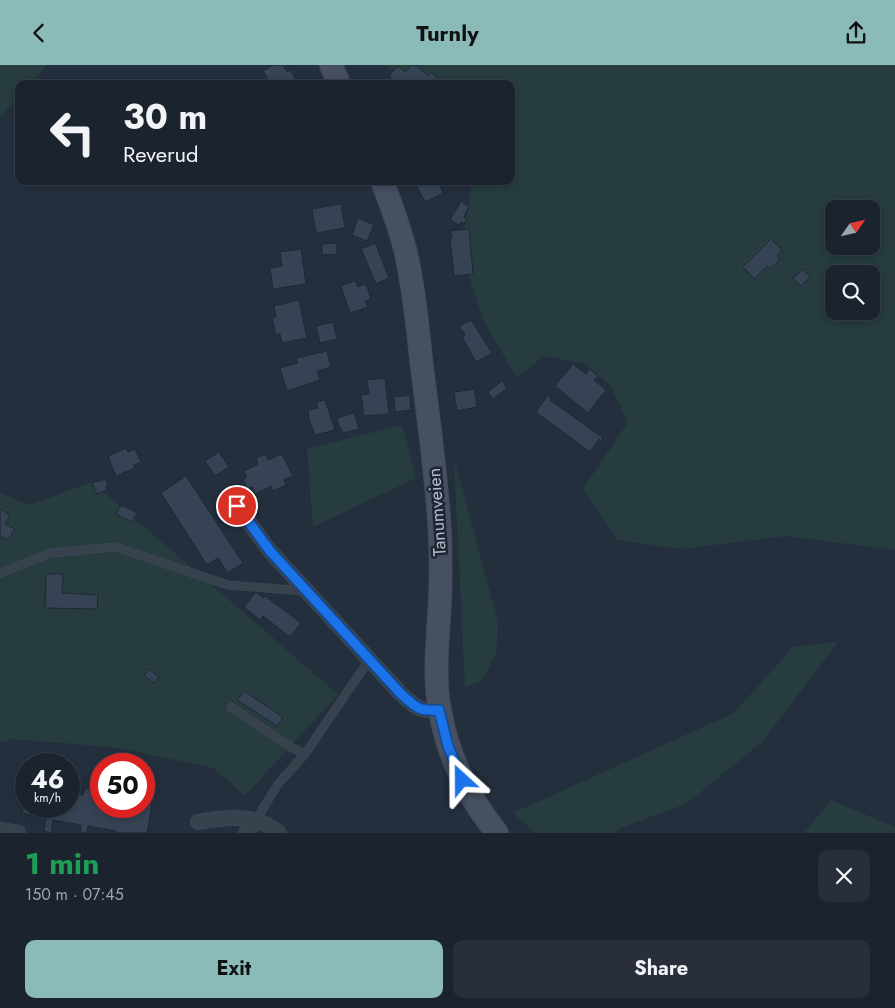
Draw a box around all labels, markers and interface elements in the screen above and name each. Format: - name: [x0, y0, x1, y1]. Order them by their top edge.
- text: Turnly: [416, 17, 479, 49]
- icon: back: [25, 19, 53, 47]
- icon: share: [842, 19, 870, 47]
- text: 30 m: [123, 92, 207, 142]
- icon: left: [40, 100, 105, 165]
- text: Reverud: [123, 138, 199, 170]
- north arrow: [825, 200, 880, 255]
- map controls: [825, 200, 880, 320]
- button: search: [825, 265, 880, 320]
- street label: Tanumveien: [421, 467, 453, 557]
- pin: [216, 485, 258, 527]
- icon: arrive: [223, 492, 251, 520]
- speed limit sign: 50: [90, 753, 155, 818]
- position arrow: [435, 753, 487, 805]
- text: 46: [30, 761, 65, 797]
- text: km/h: [34, 789, 61, 807]
- text: 1 min: [25, 842, 99, 885]
- button: close: [818, 850, 870, 902]
- text: 150 m · 07:45: [25, 883, 124, 906]
- button: Exit: [25, 940, 443, 998]
- button: Share: [453, 940, 870, 998]

